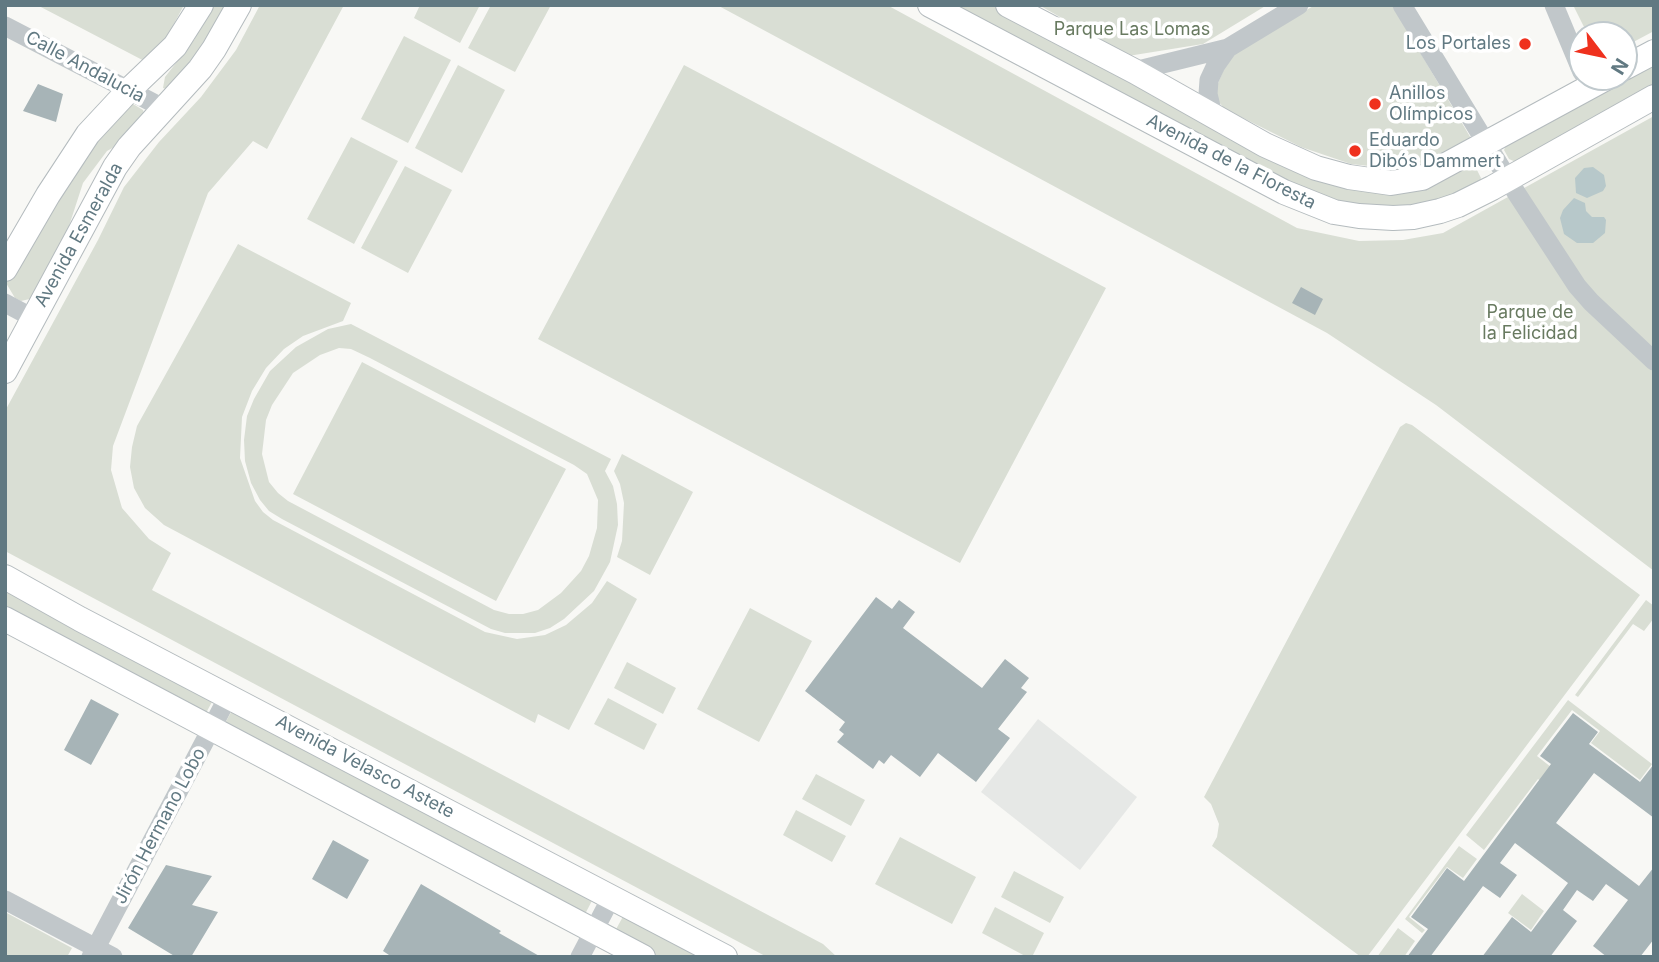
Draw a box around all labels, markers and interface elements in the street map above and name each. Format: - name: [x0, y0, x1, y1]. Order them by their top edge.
- park label: Parque Las Lomas: [1054, 19, 1210, 41]
- north arrow: [1568, 21, 1638, 91]
- street label: Calle Andalucia: [22, 27, 148, 107]
- place label: Los Portales: [1406, 33, 1511, 55]
- marker: Los Portales: [1517, 36, 1533, 52]
- text: N: [1606, 54, 1633, 79]
- place label: Anillos Olímpicos: [1389, 83, 1473, 126]
- marker: Anillos Olímpicos: [1367, 96, 1383, 112]
- street label: Avenida de la Floresta: [1143, 110, 1319, 214]
- place label: Eduardo Dibós Dammert: [1369, 130, 1501, 172]
- marker: Eduardo Dibós Dammert: [1347, 143, 1363, 159]
- street label: Avenida Esmeralda: [30, 159, 128, 311]
- park label: Parque de la Felicidad: [1482, 302, 1578, 344]
- street label: Avenida Velasco Astete: [272, 711, 458, 823]
- street label: Jirón Hermano Lobo: [110, 744, 210, 908]

